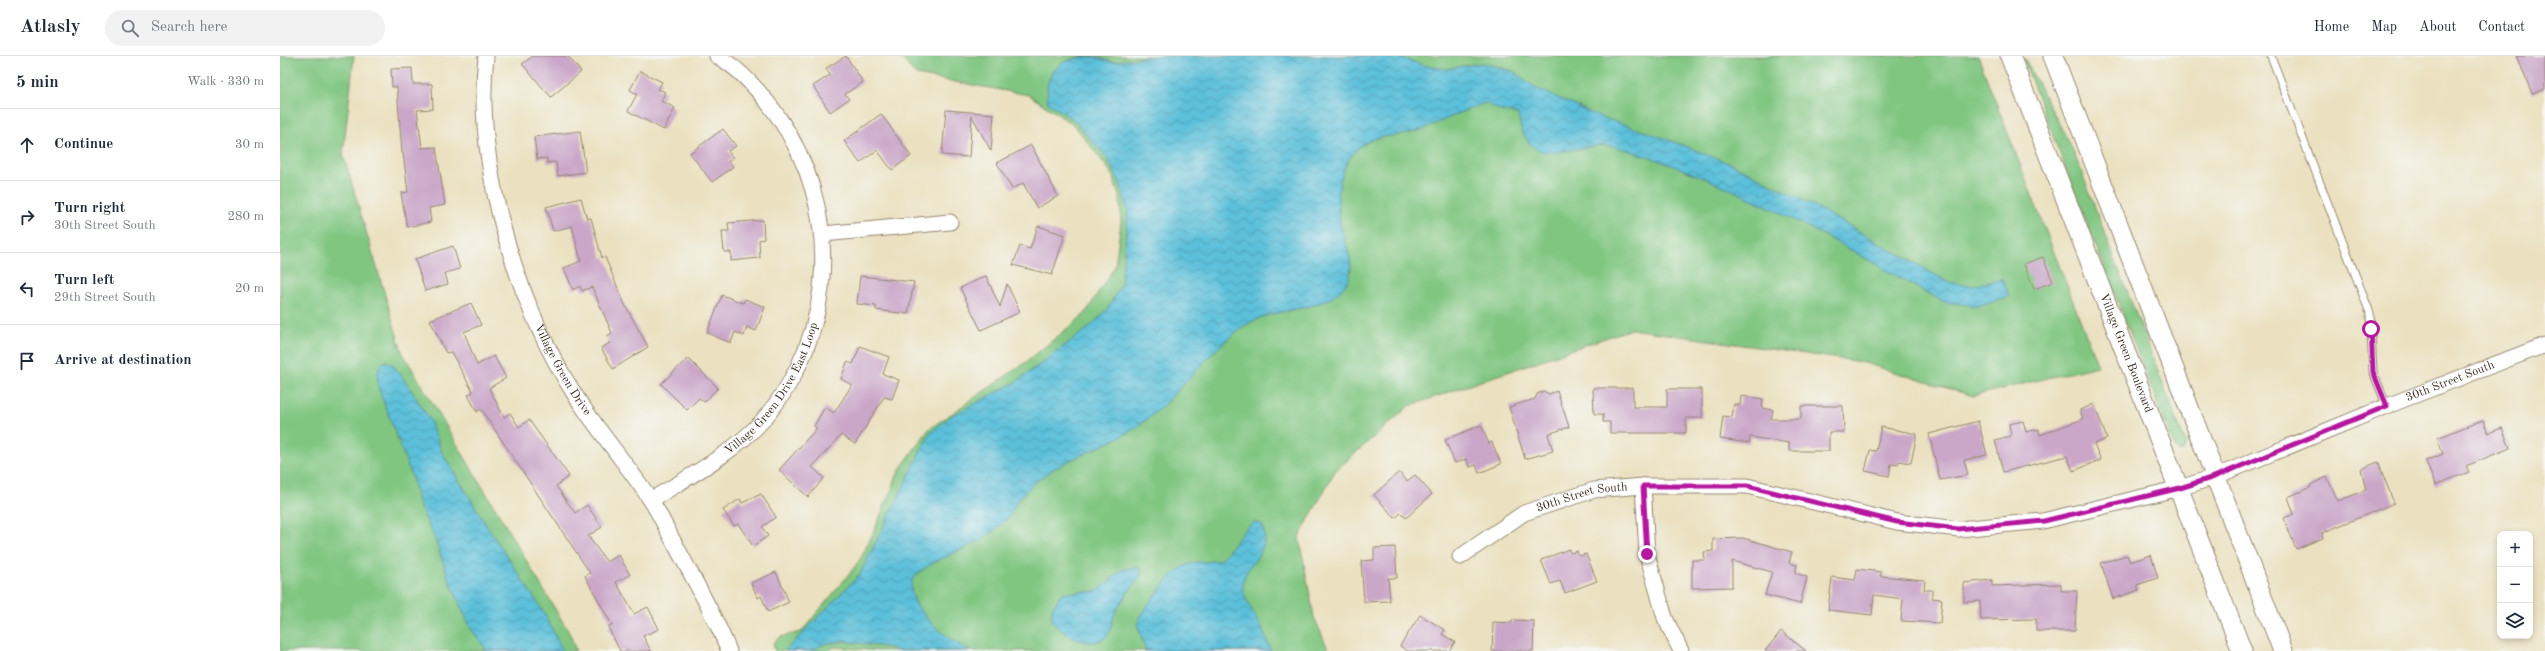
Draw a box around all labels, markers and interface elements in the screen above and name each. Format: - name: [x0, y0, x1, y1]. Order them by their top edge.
- search box: [105, 10, 385, 46]
- icon: search: [119, 17, 141, 39]
- text: Atlasly: [20, 18, 81, 37]
- text: Search here: [151, 20, 228, 35]
- text: Home: [2314, 20, 2349, 34]
- text: Map: [2371, 20, 2397, 34]
- text: About: [2419, 20, 2456, 34]
- text: Contact: [2478, 20, 2525, 34]
- text: 5 min: [16, 74, 59, 91]
- text: Walk · 330 m: [187, 75, 264, 88]
- icon: ahead: [16, 134, 38, 156]
- text: Continue: [54, 137, 113, 152]
- text: 30 m: [235, 138, 264, 151]
- text: Turn right: [54, 201, 125, 216]
- icon: right: [16, 206, 38, 228]
- text: 280 m: [227, 210, 264, 223]
- text: 30th Street South: [54, 219, 156, 232]
- text: Turn left: [54, 273, 114, 288]
- icon: left: [16, 278, 38, 300]
- text: 20 m: [235, 282, 264, 295]
- text: 29th Street South: [54, 291, 156, 304]
- street label: Village Green Boulevard: [2097, 292, 2155, 414]
- route start: [2362, 320, 2380, 338]
- street label: Village Green Drive East Loop: [723, 321, 820, 457]
- street label: Village Green Drive: [532, 322, 593, 418]
- icon: arrive: [16, 350, 38, 372]
- text: Arrive at destination: [54, 353, 192, 368]
- street label: 30th Street South: [2404, 359, 2497, 404]
- street label: 30th Street South: [1535, 481, 1628, 515]
- map controls: [2497, 531, 2533, 639]
- button: +: [2497, 531, 2533, 567]
- route end: [1638, 545, 1656, 563]
- button: −: [2497, 567, 2533, 603]
- button: layers: [2497, 603, 2533, 639]

